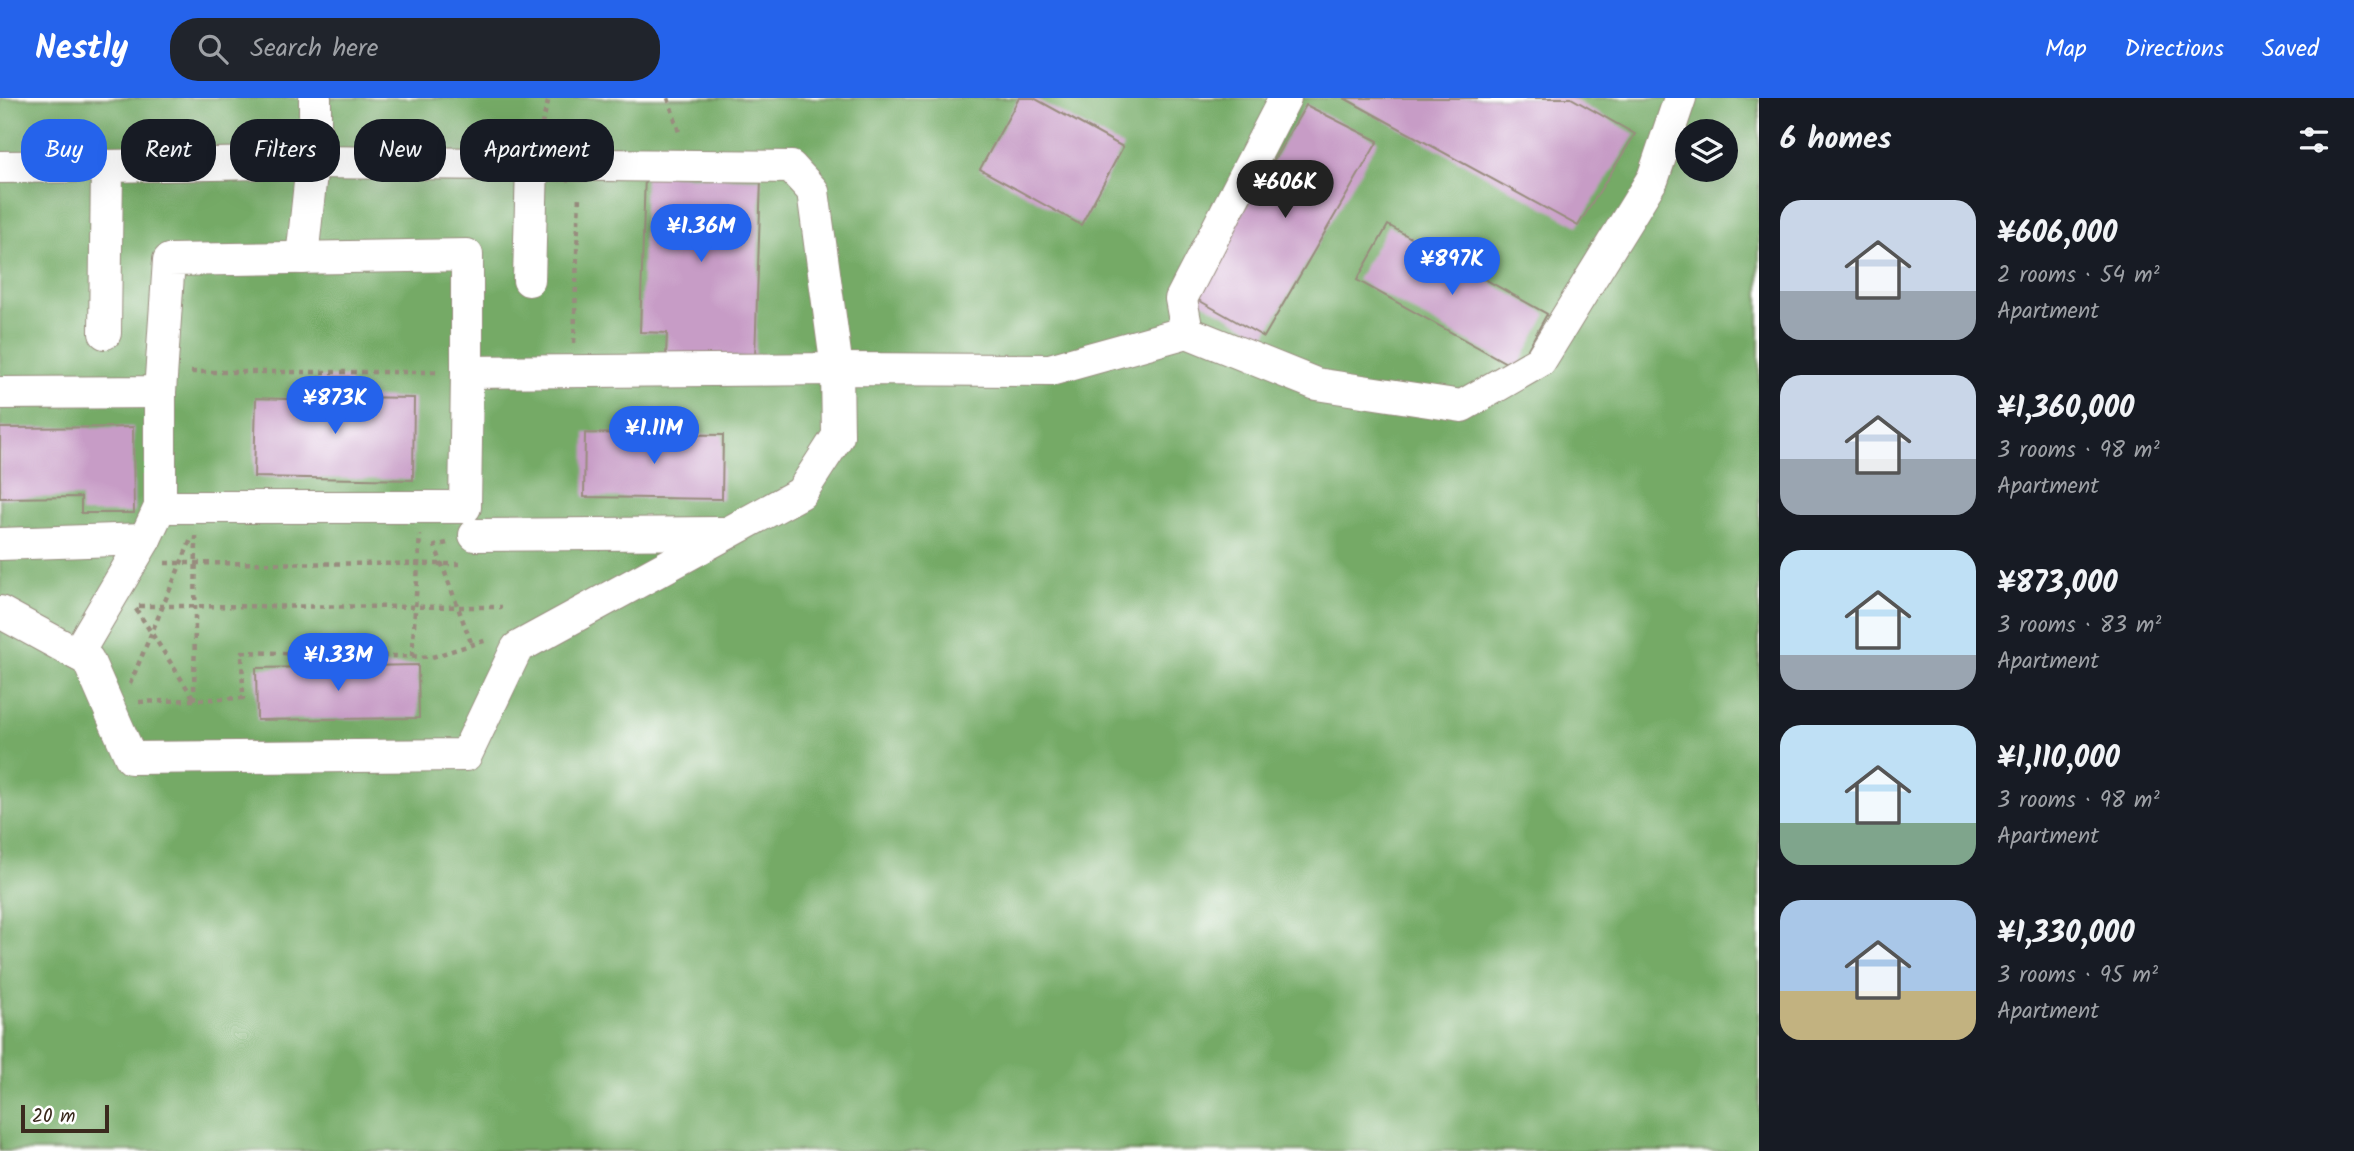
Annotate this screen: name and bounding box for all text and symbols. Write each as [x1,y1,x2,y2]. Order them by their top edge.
search box [170,18,660,81]
text: Nestly [35,23,128,76]
text: Search here [250,28,378,70]
icon: search [194,30,232,68]
text: Map [2045,30,2087,69]
text: Directions [2125,30,2224,69]
text: Saved [2262,30,2319,69]
text: 6 homes [1780,116,1892,164]
chip: Buy [21,119,107,182]
chip: Rent [121,119,216,182]
chip: Filters [230,119,340,182]
chip: New [354,119,446,182]
chip: Apartment [460,119,614,182]
map controls [1675,119,1738,182]
button: layers [1675,119,1738,182]
icon: filters [2295,121,2333,159]
pin: ¥606K [1236,160,1334,220]
text: ¥606K [1253,165,1317,201]
pin: ¥1.36M [644,204,758,264]
text: ¥1.36M [667,209,735,245]
text: ¥606,000 [1997,210,2117,258]
icon: home [1836,228,1920,312]
pin: ¥897K [1403,238,1501,297]
text: ¥897K [1420,242,1484,278]
text: 2 rooms · 54 m² [1997,258,2160,294]
text: Apartment [1997,294,2099,330]
pin: ¥873K [286,376,384,436]
text: ¥873K [303,381,368,417]
text: ¥1,360,000 [1997,385,2134,433]
icon: home [1836,403,1920,487]
pin: ¥1.11M [597,406,711,466]
text: ¥1.11M [625,411,683,447]
text: 3 rooms · 98 m² [1997,433,2160,469]
text: Apartment [1997,469,2099,505]
text: ¥873,000 [1997,560,2118,608]
icon: home [1836,578,1920,662]
text: 3 rooms · 83 m² [1997,608,2161,644]
pin: ¥1.33M [281,634,395,693]
text: ¥1.33M [303,638,373,674]
text: Apartment [1997,644,2099,680]
text: ¥1,110,000 [1997,735,2120,783]
icon: home [1836,753,1920,837]
text: 3 rooms · 98 m² [1997,783,2160,819]
text: Apartment [1997,819,2099,855]
text: ¥1,330,000 [1997,910,2135,958]
icon: home [1836,928,1920,1012]
text: 3 rooms · 95 m² [1997,958,2158,994]
text: Apartment [1997,994,2099,1030]
scale bar [21,1102,108,1134]
text: 20 m [32,1102,75,1132]

